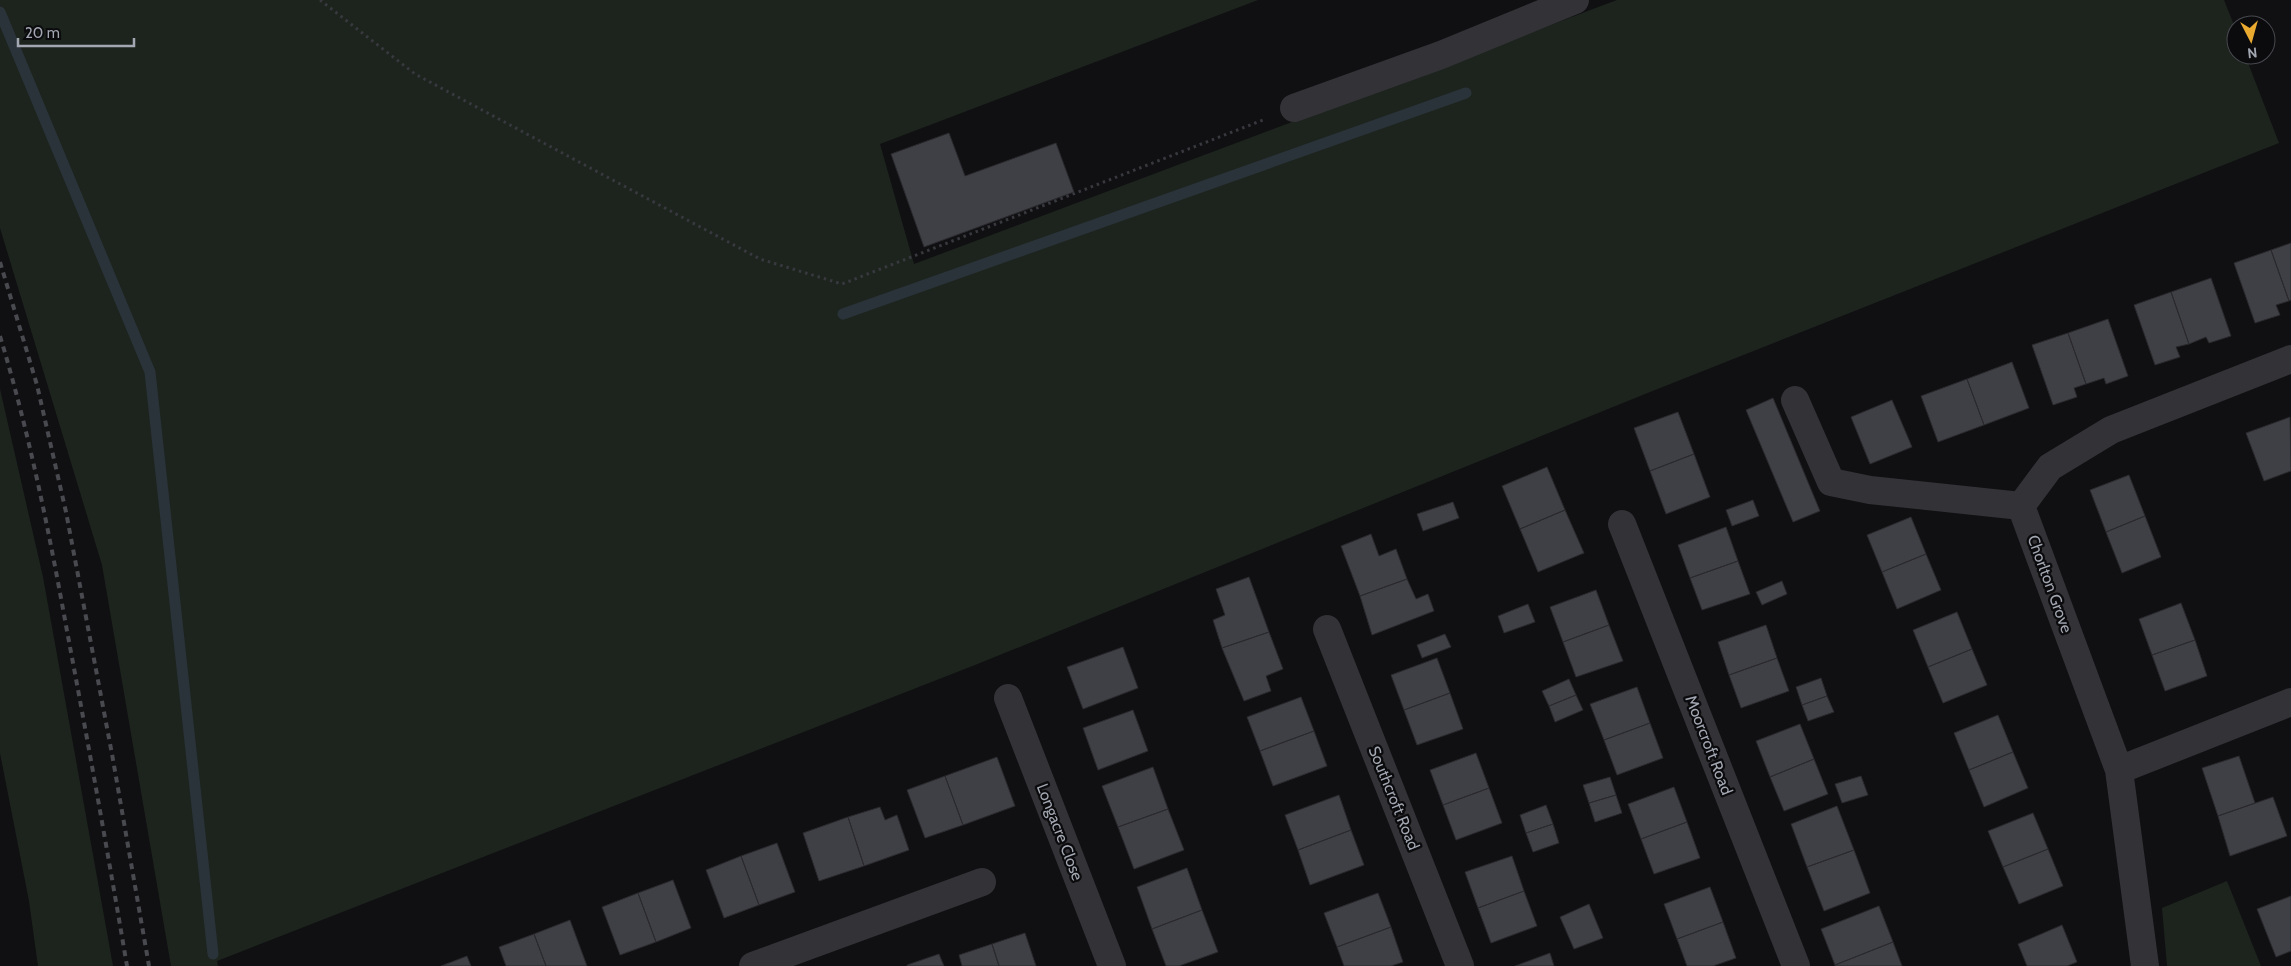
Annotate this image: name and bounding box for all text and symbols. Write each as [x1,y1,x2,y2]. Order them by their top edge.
scale bar [18,15,134,47]
north arrow [2226,15,2276,65]
text: 20 m [25,24,60,42]
text: N [2246,43,2258,62]
street label: Chorlton Grove [2023,532,2077,636]
street label: Moorcroft Road [1681,693,1737,797]
street label: Southcroft Road [1365,743,1423,853]
street label: Longacre Close [1033,781,1087,883]

